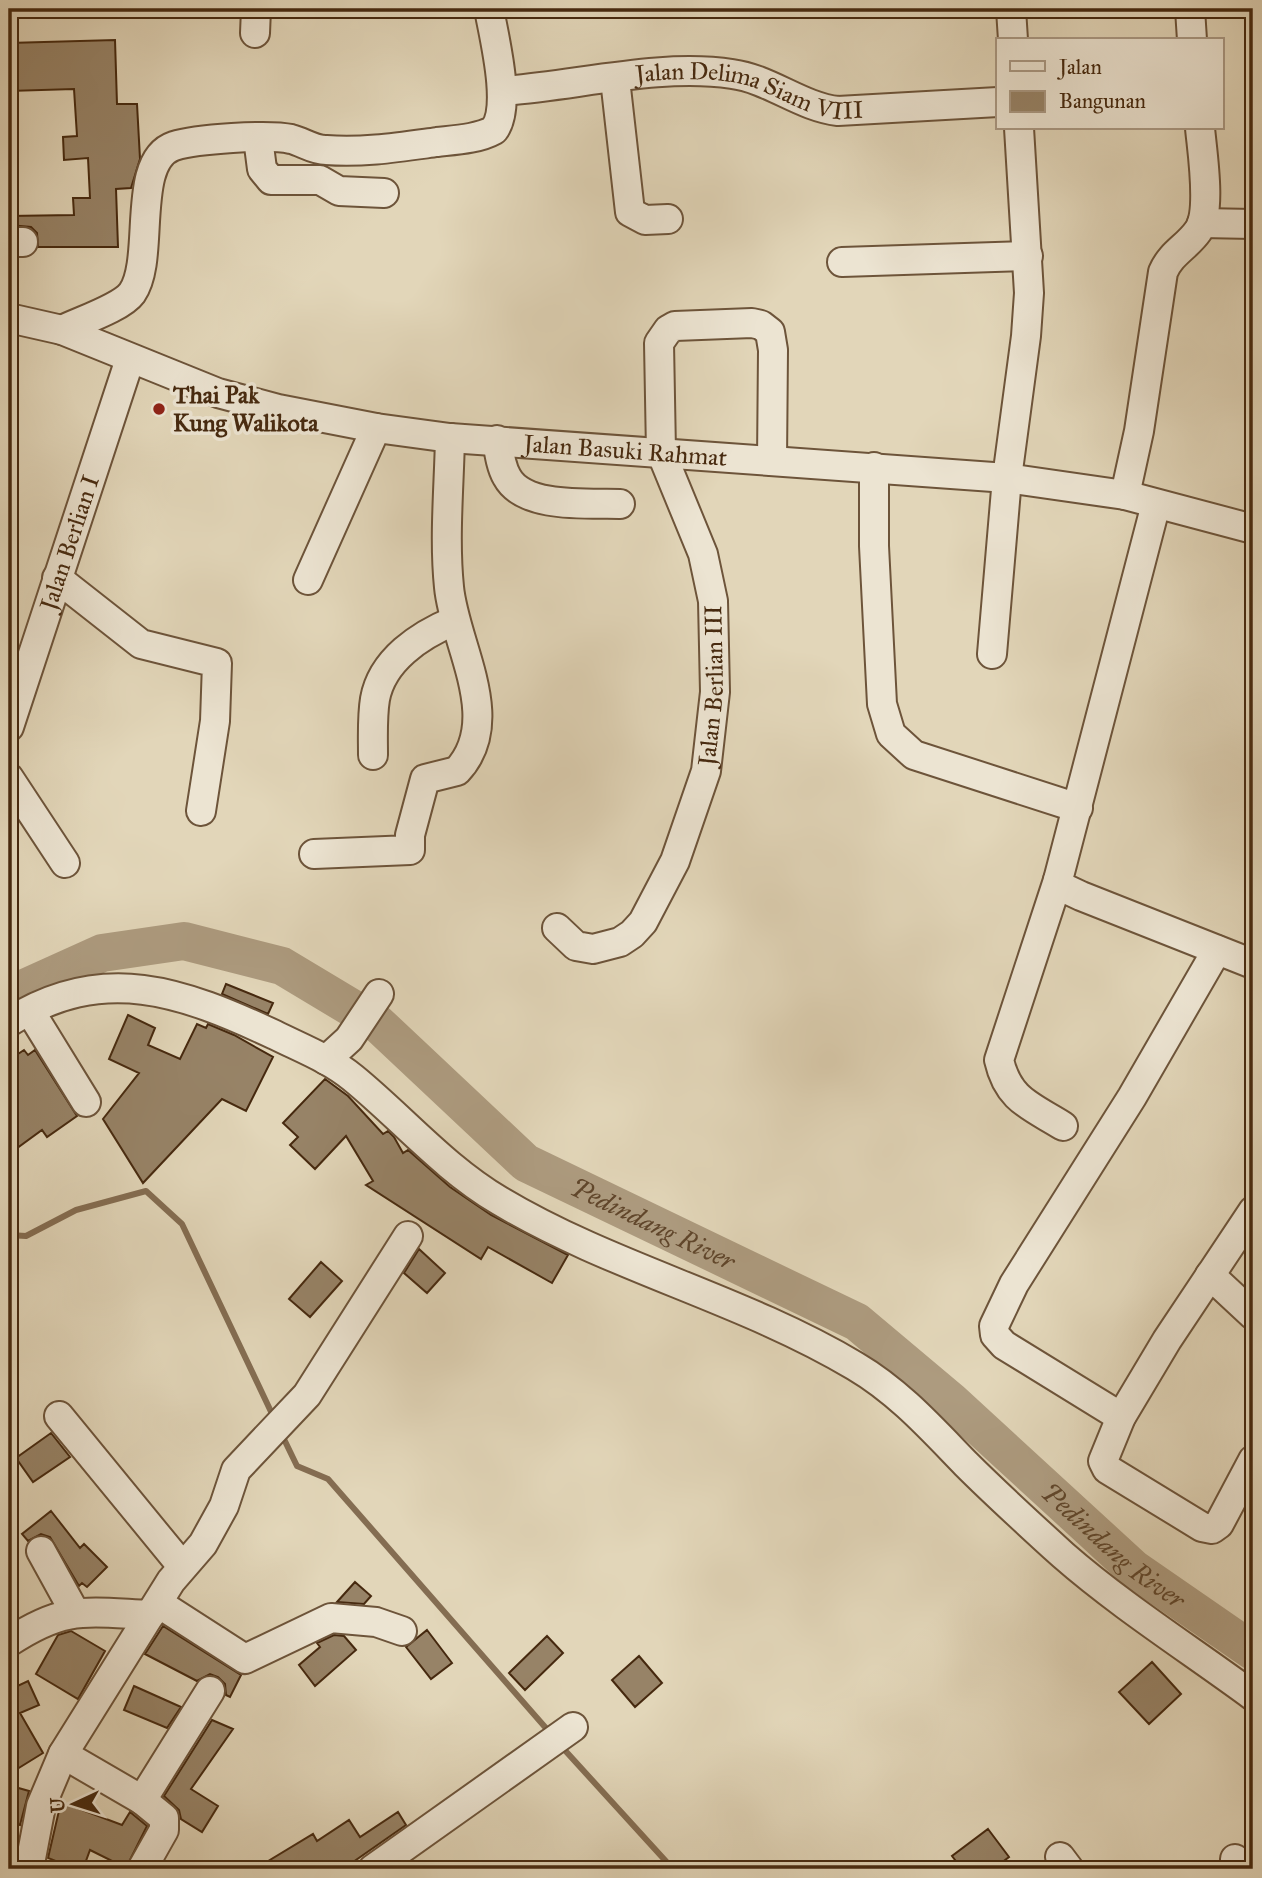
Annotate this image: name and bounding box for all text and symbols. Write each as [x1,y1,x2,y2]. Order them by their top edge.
legend [996,38,1224,130]
text: Jalan [1057,54,1102,80]
street label: Jalan Delima Siam VIII [631,56,864,126]
text: Bangunan [1059,88,1146,114]
place label: Thai Pak Kung Walikota [172,380,319,438]
marker: Thai Pak Kung Walikota [151,401,167,417]
street label: Jalan Basuki Rahmat [520,428,729,473]
street label: Jalan Berlian I [32,471,106,617]
street label: Jalan Berlian III [691,605,730,770]
water label: Pedindang River [565,1171,741,1278]
water label: Pedindang River [1035,1476,1192,1616]
north arrow [38,1770,108,1840]
text: U [45,1796,70,1813]

